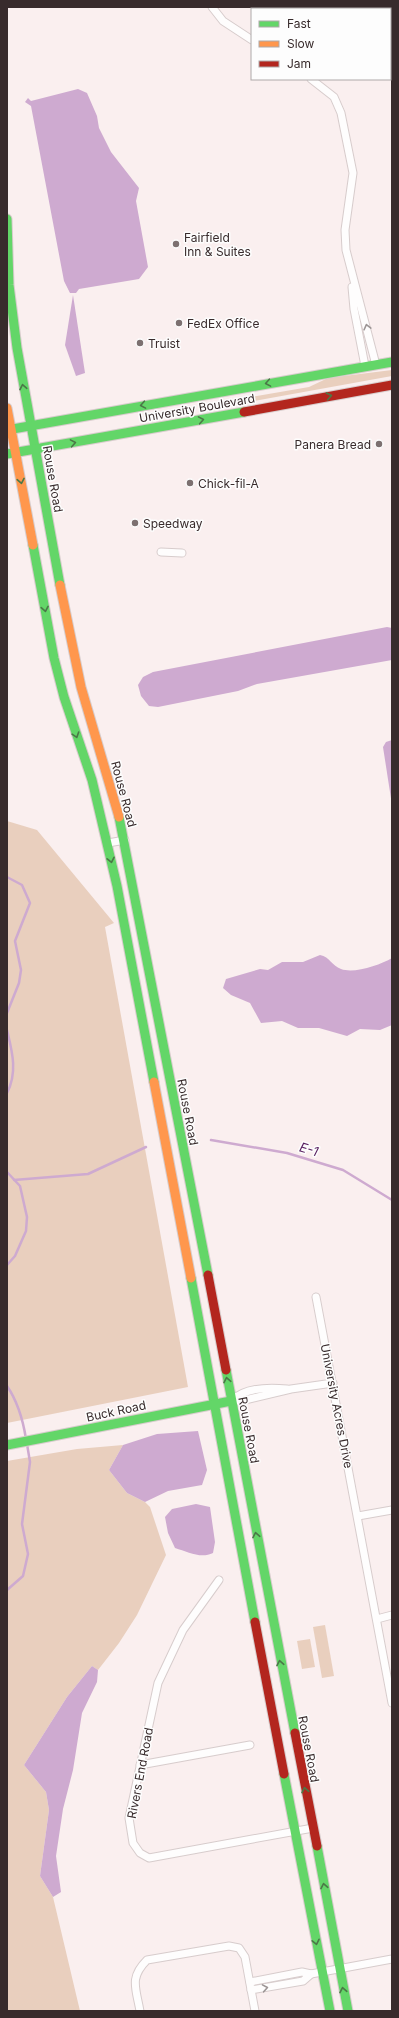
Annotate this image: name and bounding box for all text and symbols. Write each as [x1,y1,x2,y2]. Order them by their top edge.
legend [251,8,391,80]
text: Fast [287,16,311,31]
text: Slow [287,36,315,51]
text: Jam [287,56,311,71]
place label: Fairfield Inn & Suites [184,230,251,259]
marker: Fairfield Inn & Suites [171,239,181,249]
place label: FedEx Office [187,316,259,331]
marker: FedEx Office [174,318,184,328]
one-way arrow [363,324,372,331]
place label: Truist [148,336,180,351]
marker: Truist [135,338,145,348]
one-way arrow [264,378,271,387]
one-way arrow [20,384,28,390]
street label: University Boulevard [138,390,256,426]
one-way arrow [326,393,332,401]
one-way arrow [140,400,146,409]
one-way arrow [198,416,204,425]
place label: Panera Bread [295,437,371,452]
one-way arrow [70,439,76,447]
marker: Panera Bread [374,439,384,449]
street label: Rouse Road [40,444,66,514]
place label: Chick-fil-A [198,476,259,491]
one-way arrow [16,478,25,484]
marker: Chick-fil-A [185,478,195,488]
place label: Speedway [143,516,203,531]
marker: Speedway [130,518,140,528]
one-way arrow [40,605,49,612]
one-way arrow [71,731,80,738]
street label: Rouse Road [108,759,140,829]
one-way arrow [107,856,115,863]
street label: Rouse Road [174,1077,202,1147]
water label: E-1 [298,1139,321,1160]
street label: University Acres Drive [318,1343,356,1469]
one-way arrow [223,1376,231,1383]
street label: Rouse Road [235,1395,263,1465]
street label: Buck Road [85,1397,147,1425]
one-way arrow [253,1532,261,1538]
one-way arrow [277,1659,285,1666]
street label: Rouse Road [295,1714,323,1784]
street label: Rivers End Road [124,1726,156,1820]
one-way arrow [302,1787,310,1793]
one-way arrow [320,1883,328,1889]
one-way arrow [311,1939,319,1945]
one-way arrow [262,1984,268,1993]
one-way arrow [340,1987,348,1993]

